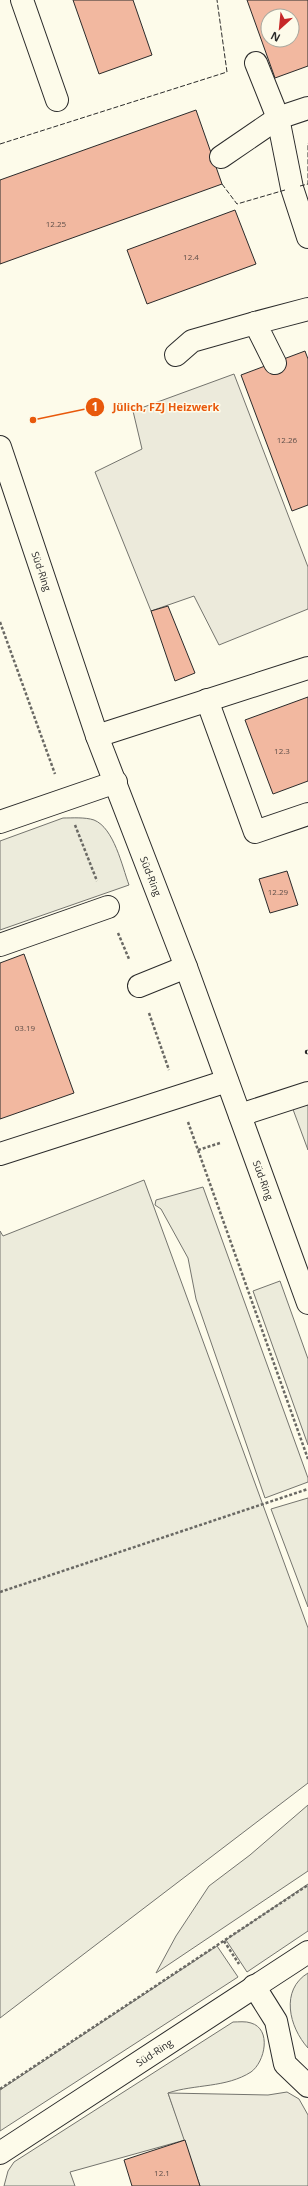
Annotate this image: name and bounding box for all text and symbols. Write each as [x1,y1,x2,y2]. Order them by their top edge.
north arrow [260,8,300,48]
text: N [268,29,283,46]
house number: 12.25 [46,218,67,229]
house number: 12.4 [183,251,199,262]
callout: Jülich, FZJ Heizwerk [85,395,228,418]
text: 1 [92,398,98,415]
text: Jülich, FZJ Heizwerk [112,399,220,414]
house number: 12.26 [277,434,298,445]
street label: Süd-Ring [28,549,55,594]
house number: 12.3 [274,745,290,756]
street label: Süd-Ring [137,854,165,898]
house number: 12.29 [268,886,289,897]
house number: 03.19 [15,1022,36,1033]
street label: Süd-Ring [250,1158,277,1202]
street label: Süd-Ring [133,2035,176,2070]
house number: 12.1 [154,2167,170,2178]

